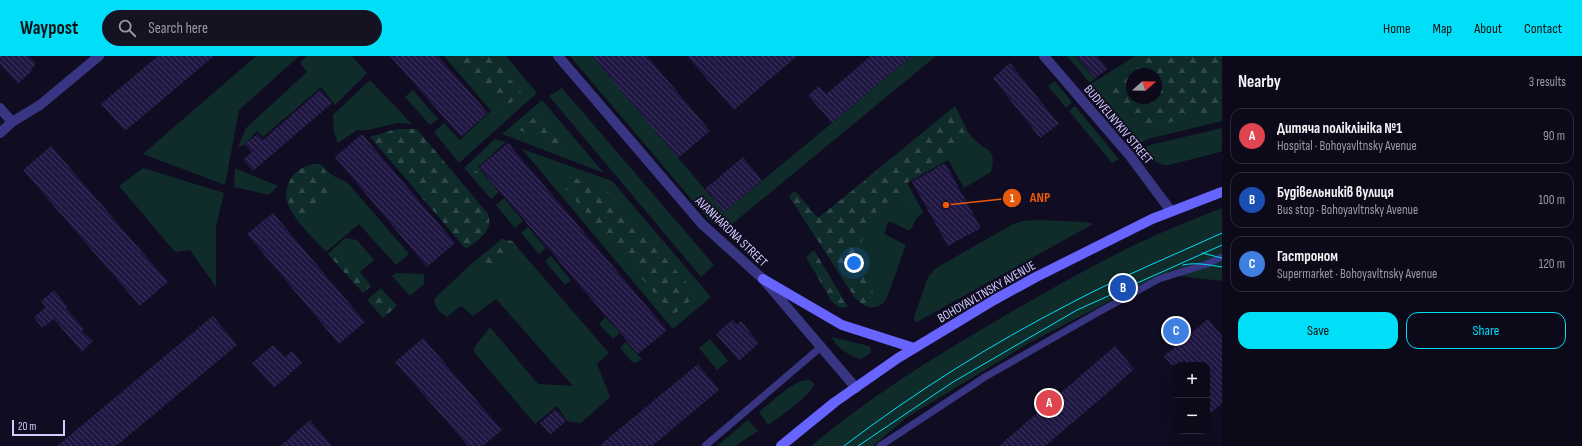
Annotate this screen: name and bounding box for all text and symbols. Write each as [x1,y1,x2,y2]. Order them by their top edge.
search box [102,10,382,46]
text: Waypost [20,17,78,40]
icon: search [116,17,138,39]
text: Search here [148,19,208,38]
text: Home [1383,20,1411,37]
text: Map [1433,20,1452,37]
text: About [1474,20,1502,37]
text: Contact [1524,20,1562,37]
north arrow [1126,68,1162,104]
text: Nearby [1238,72,1281,92]
text: 3 results [1529,74,1566,90]
street label: BUDIVELNYKIV STREET [1080,82,1156,167]
text: Дитяча поліклініка №1 [1277,119,1402,138]
text: A [1249,128,1255,144]
text: 90 m [1543,128,1565,144]
text: Hospital · Bohoyavltnsky Avenue [1277,138,1417,154]
text: Будівельників вулиця [1277,183,1394,202]
callout: ANP [1002,185,1058,211]
text: ANP [1029,189,1050,206]
text: 1 [1010,191,1015,206]
street label: AVANHARDNA STREET [691,192,771,270]
text: B [1249,192,1255,208]
text: 100 m [1538,192,1565,208]
text: Bus stop · Bohoyavltnsky Avenue [1277,202,1418,218]
text: Гастроном [1277,247,1338,266]
your location [844,253,864,273]
text: C [1249,256,1255,272]
text: 120 m [1539,256,1565,272]
street label: BOHOYAVLTNSKY AVENUE [935,257,1038,326]
text: Supermarket · Bohoyavltnsky Avenue [1277,266,1437,282]
pin: B [1110,273,1136,303]
button: Save [1238,312,1398,349]
button: Share [1406,312,1566,349]
pin: C [1163,316,1189,346]
map controls [1174,362,1210,434]
button: + [1174,362,1210,398]
pin: A [1036,388,1062,418]
button: − [1174,398,1210,434]
scale bar [12,418,65,437]
text: 20 m [18,420,36,433]

